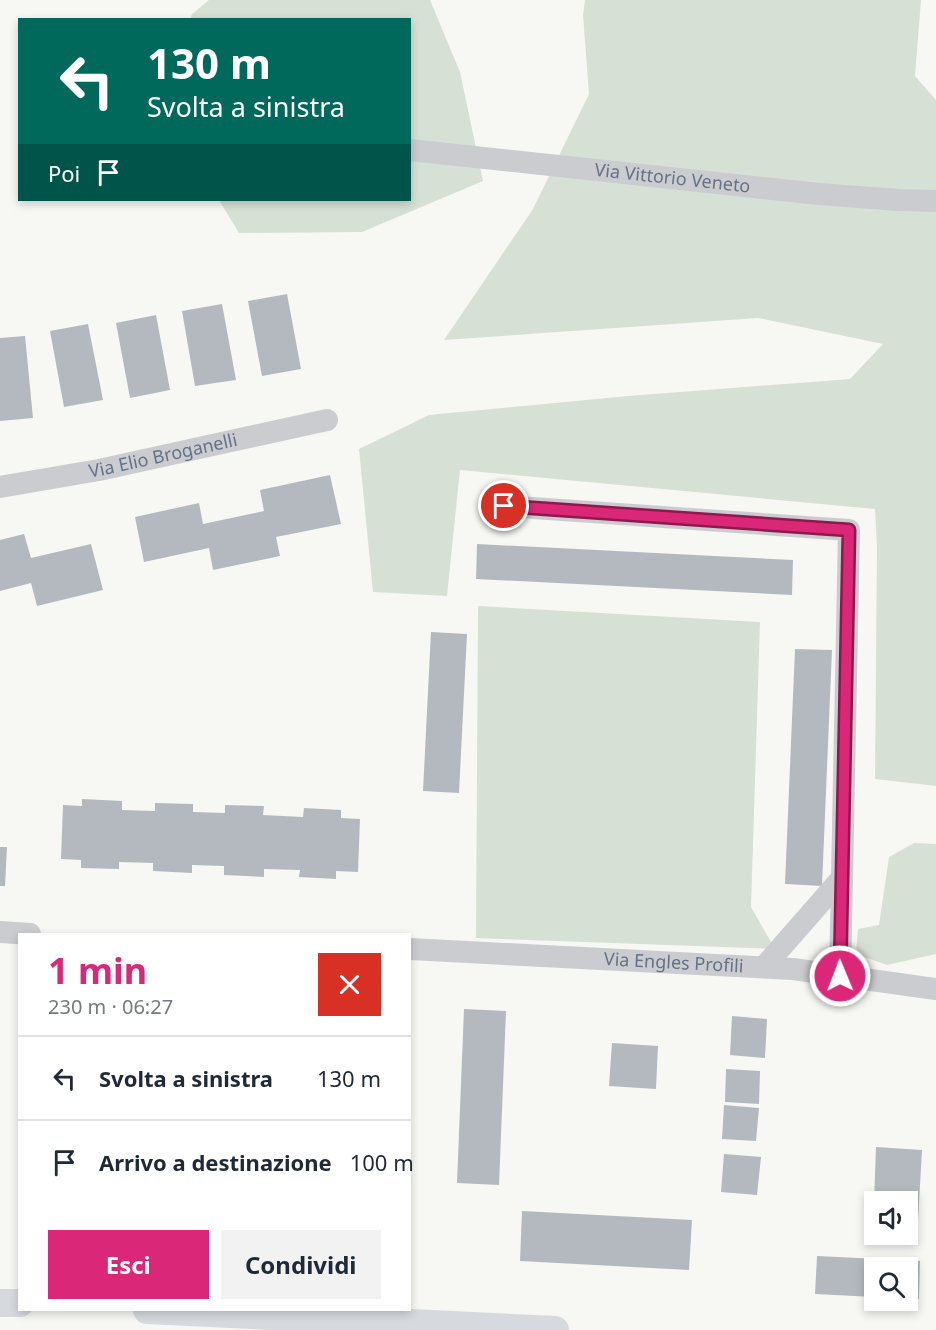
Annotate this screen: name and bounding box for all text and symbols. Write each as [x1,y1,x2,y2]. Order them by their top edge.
text: 130 m [147,34,271,91]
icon: left [48,42,126,120]
text: Svolta a sinistra [147,88,345,125]
icon: arrive [92,156,125,189]
street label: Via Vittorio Veneto [593,157,752,198]
text: Poi [48,158,80,188]
street label: Via Elio Broganelli [87,427,239,483]
pin [478,480,529,531]
icon: arrive [487,489,520,522]
position arrow [808,944,872,1008]
text: 1 min [48,946,147,995]
street label: Via Engles Profili [603,946,744,977]
button: close [318,953,381,1016]
text: 230 m · 06:27 [48,993,173,1020]
icon: left [48,1062,81,1095]
text: Svolta a sinistra [99,1063,273,1093]
text: 130 m [317,1063,381,1093]
icon: arrive [48,1146,81,1179]
text: Arrivo a destinazione [99,1147,332,1177]
text: 100 m [350,1147,414,1177]
map controls [864,1191,918,1311]
button: sound [864,1191,918,1245]
button: Esci [48,1230,209,1299]
button: Condividi [221,1230,381,1299]
button: search [864,1257,918,1311]

